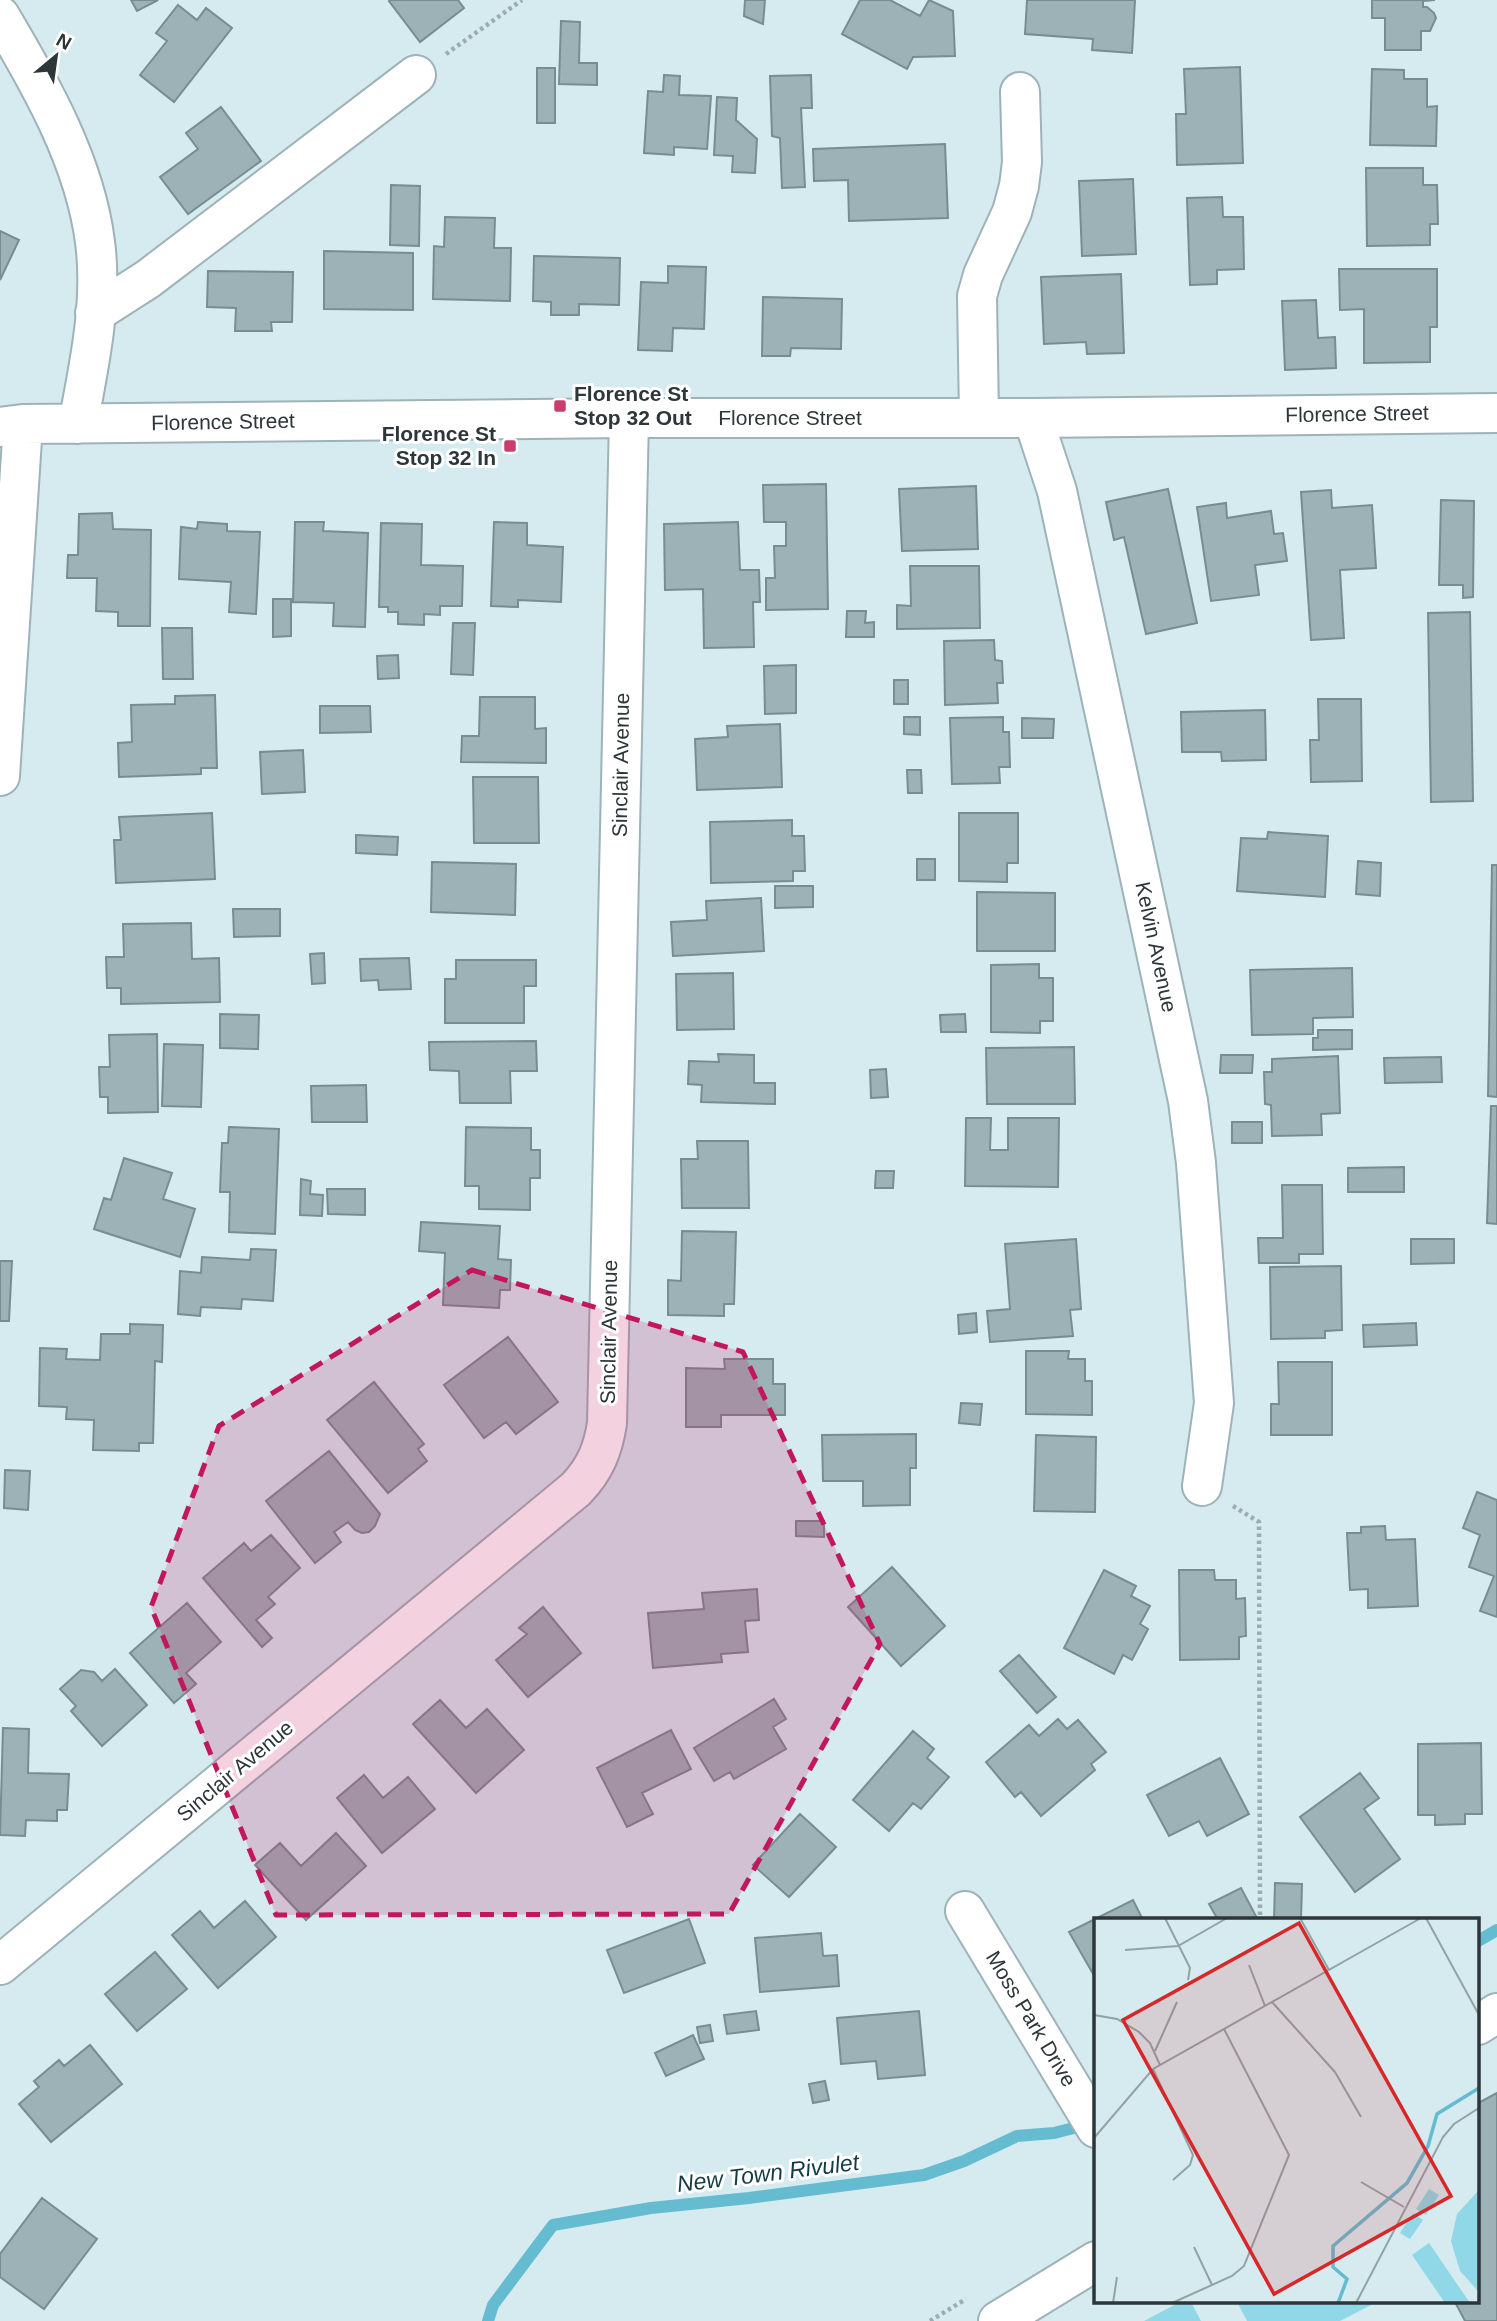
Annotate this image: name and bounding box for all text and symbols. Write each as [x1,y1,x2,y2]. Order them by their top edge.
north arrow [21,21,91,91]
text: N [53,29,75,54]
place label: Florence St Stop 32 Out [574,382,692,429]
marker: Florence St Stop 32 Out [552,398,568,414]
street label: Florence Street [1285,401,1429,426]
street label: Florence Street [718,406,862,429]
street label: Florence Street [151,409,295,434]
place label: Florence St Stop 32 In [382,422,496,469]
marker: Florence St Stop 32 In [502,438,518,454]
street label: Sinclair Avenue [608,693,633,837]
street label: Kelvin Avenue [1131,880,1182,1014]
street label: Sinclair Avenue [596,1260,621,1404]
street label: Sinclair Avenue [172,1715,297,1826]
inset map [1094,1918,1480,2304]
street label: Moss Park Drive [982,1947,1081,2091]
water label: New Town Rivulet [675,2149,862,2197]

